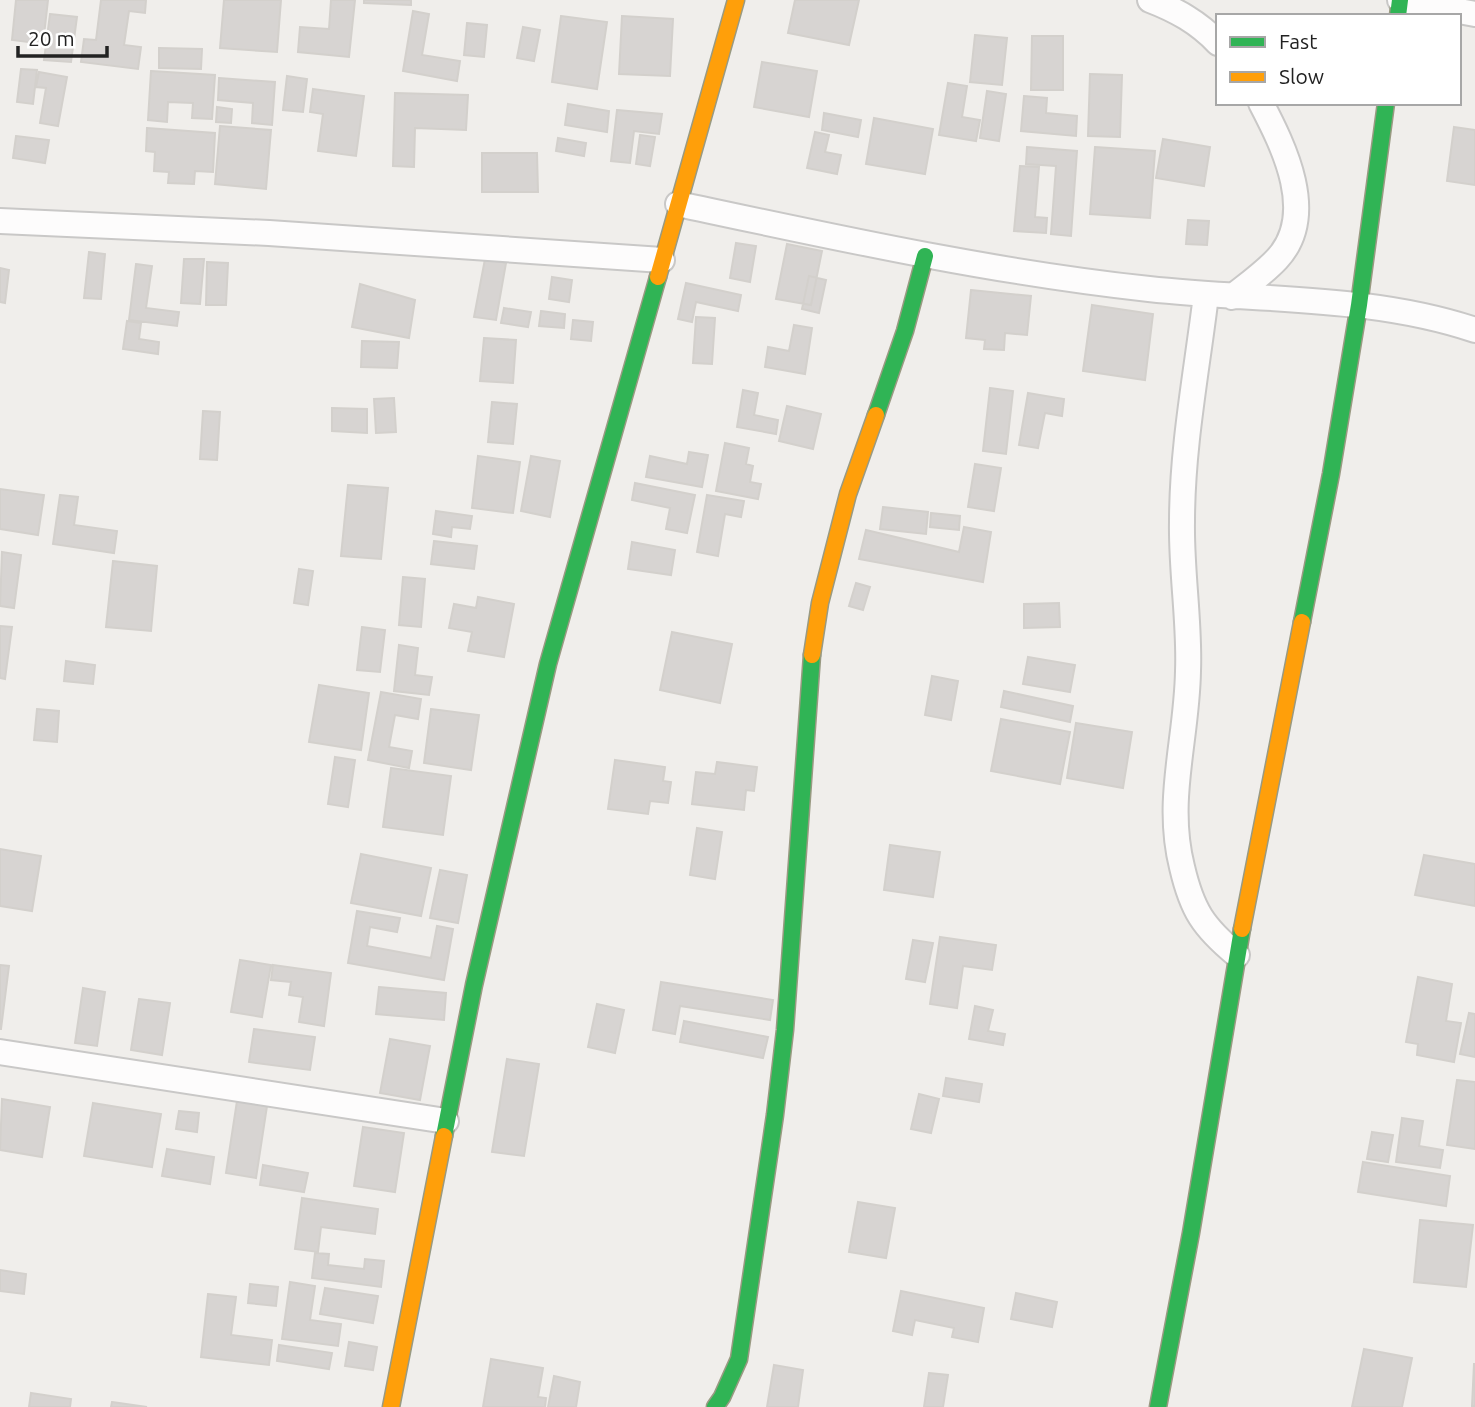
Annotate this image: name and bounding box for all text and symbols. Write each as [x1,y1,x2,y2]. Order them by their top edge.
scale bar [18,14,107,58]
legend [1216,14,1461,105]
text: 20 m [28,26,75,50]
text: Fast [1279,29,1317,53]
text: Slow [1279,64,1324,88]

